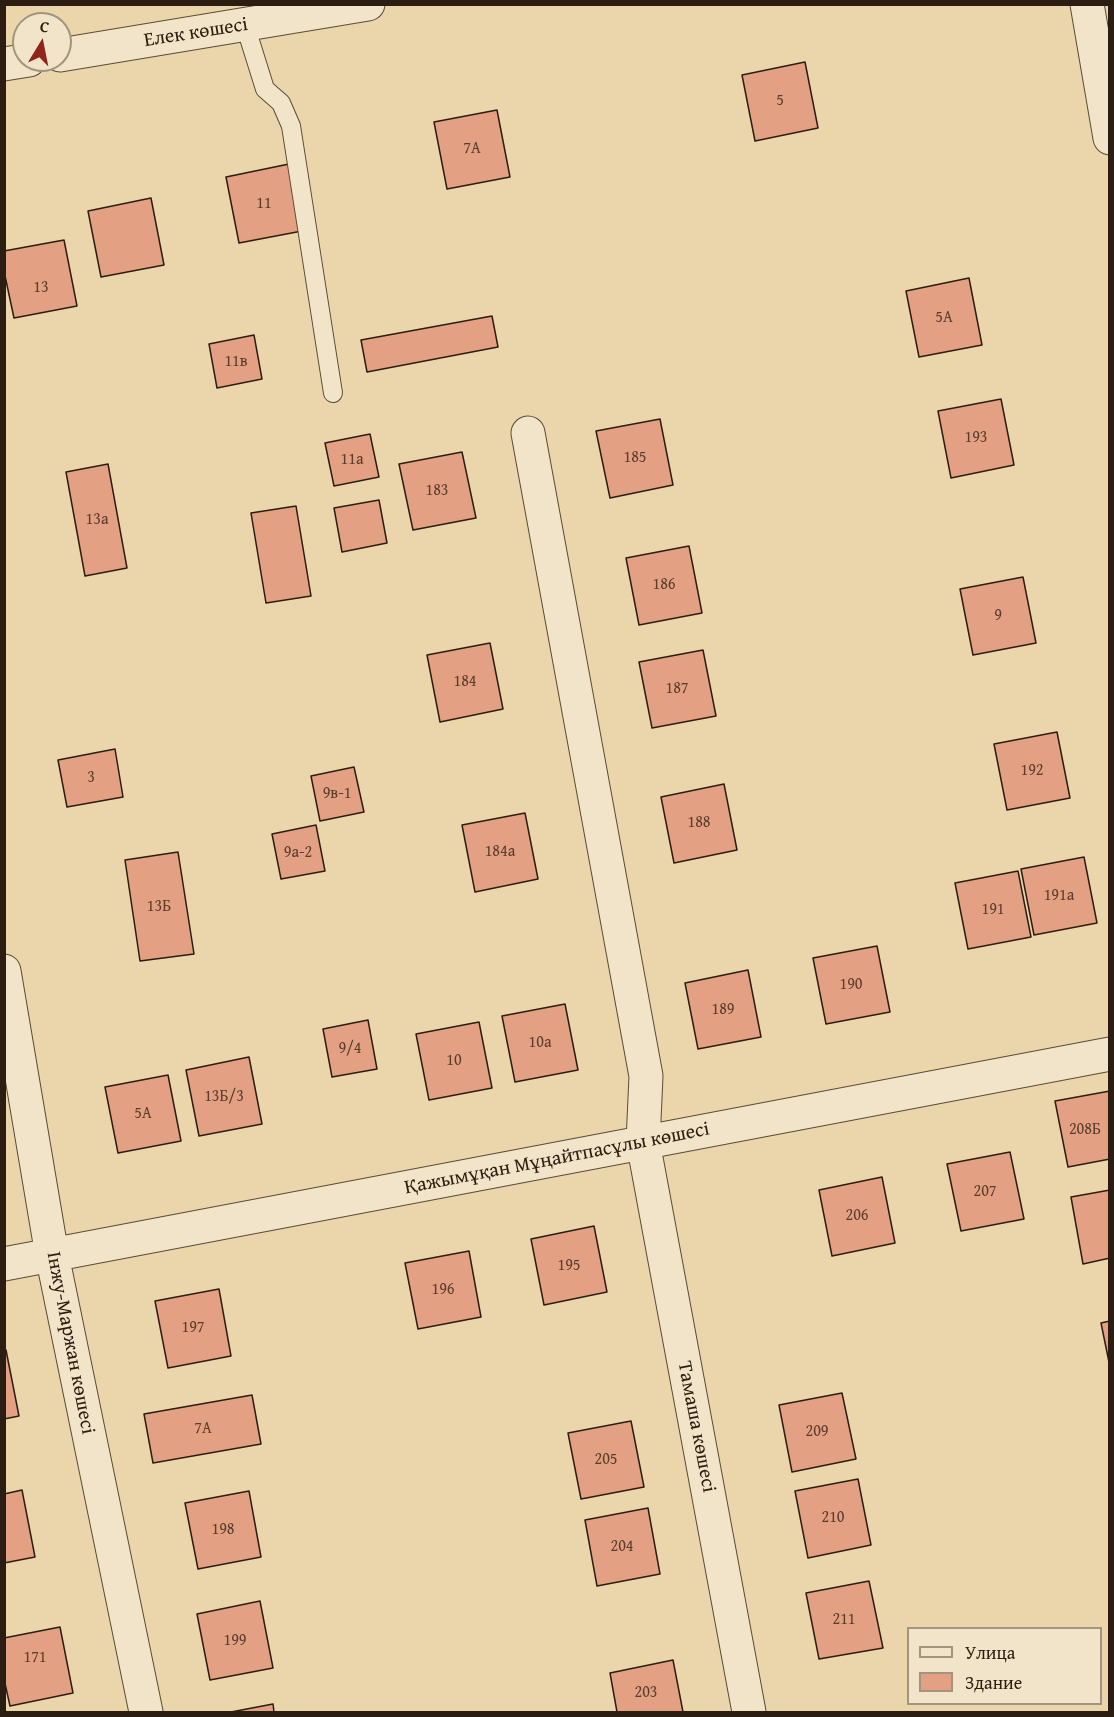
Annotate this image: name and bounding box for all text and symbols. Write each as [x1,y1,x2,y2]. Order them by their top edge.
north arrow [12,12,72,72]
street label: Елек көшесі [142,13,250,53]
text: С [38,14,51,39]
house number: 5 [776,91,784,111]
house number: 7А [463,139,481,159]
house number: 11 [256,194,272,214]
house number: 13 [33,278,49,298]
house number: 5А [935,308,953,328]
house number: 11в [224,352,248,372]
house number: 193 [964,428,988,448]
house number: 185 [623,448,647,468]
house number: 11а [340,450,364,470]
house number: 183 [425,481,449,501]
house number: 13а [85,510,109,530]
house number: 186 [652,575,676,595]
house number: 9 [994,606,1002,626]
house number: 184 [453,672,477,692]
house number: 187 [665,679,689,699]
house number: 192 [1020,761,1044,781]
house number: 3 [87,768,95,788]
house number: 9в-1 [323,784,351,804]
house number: 188 [687,813,711,833]
house number: 184а [485,842,515,862]
house number: 9а-2 [284,843,312,863]
house number: 191а [1044,886,1074,906]
house number: 13Б [147,897,171,917]
house number: 191 [981,900,1005,920]
house number: 190 [839,975,863,995]
house number: 189 [711,1000,735,1020]
house number: 10а [528,1033,552,1053]
house number: 9/4 [339,1039,361,1059]
house number: 10 [446,1051,462,1071]
house number: 13Б/3 [204,1087,244,1107]
house number: 5А [134,1104,152,1124]
street label: Қажымұқан Мұңайтпасұлы көшесі [402,1118,712,1200]
house number: 208Б [1069,1120,1101,1140]
house number: 207 [973,1182,997,1202]
house number: 206 [845,1206,869,1226]
street label: Інжу-Маржан көшесі [41,1250,99,1436]
house number: 195 [557,1256,581,1276]
house number: 196 [431,1280,455,1300]
house number: 197 [181,1318,205,1338]
street label: Тамаша көшесі [672,1359,720,1495]
house number: 7А [194,1419,212,1439]
house number: 209 [805,1422,829,1442]
house number: 205 [594,1450,618,1470]
house number: 210 [821,1508,845,1528]
house number: 198 [211,1520,235,1540]
house number: 204 [610,1537,634,1557]
house number: 211 [832,1610,856,1630]
legend [907,1627,1102,1705]
house number: 199 [223,1631,247,1651]
text: Улица [965,1639,1015,1666]
house number: 171 [23,1648,47,1668]
text: Здание [965,1669,1022,1696]
house number: 203 [634,1683,658,1703]

